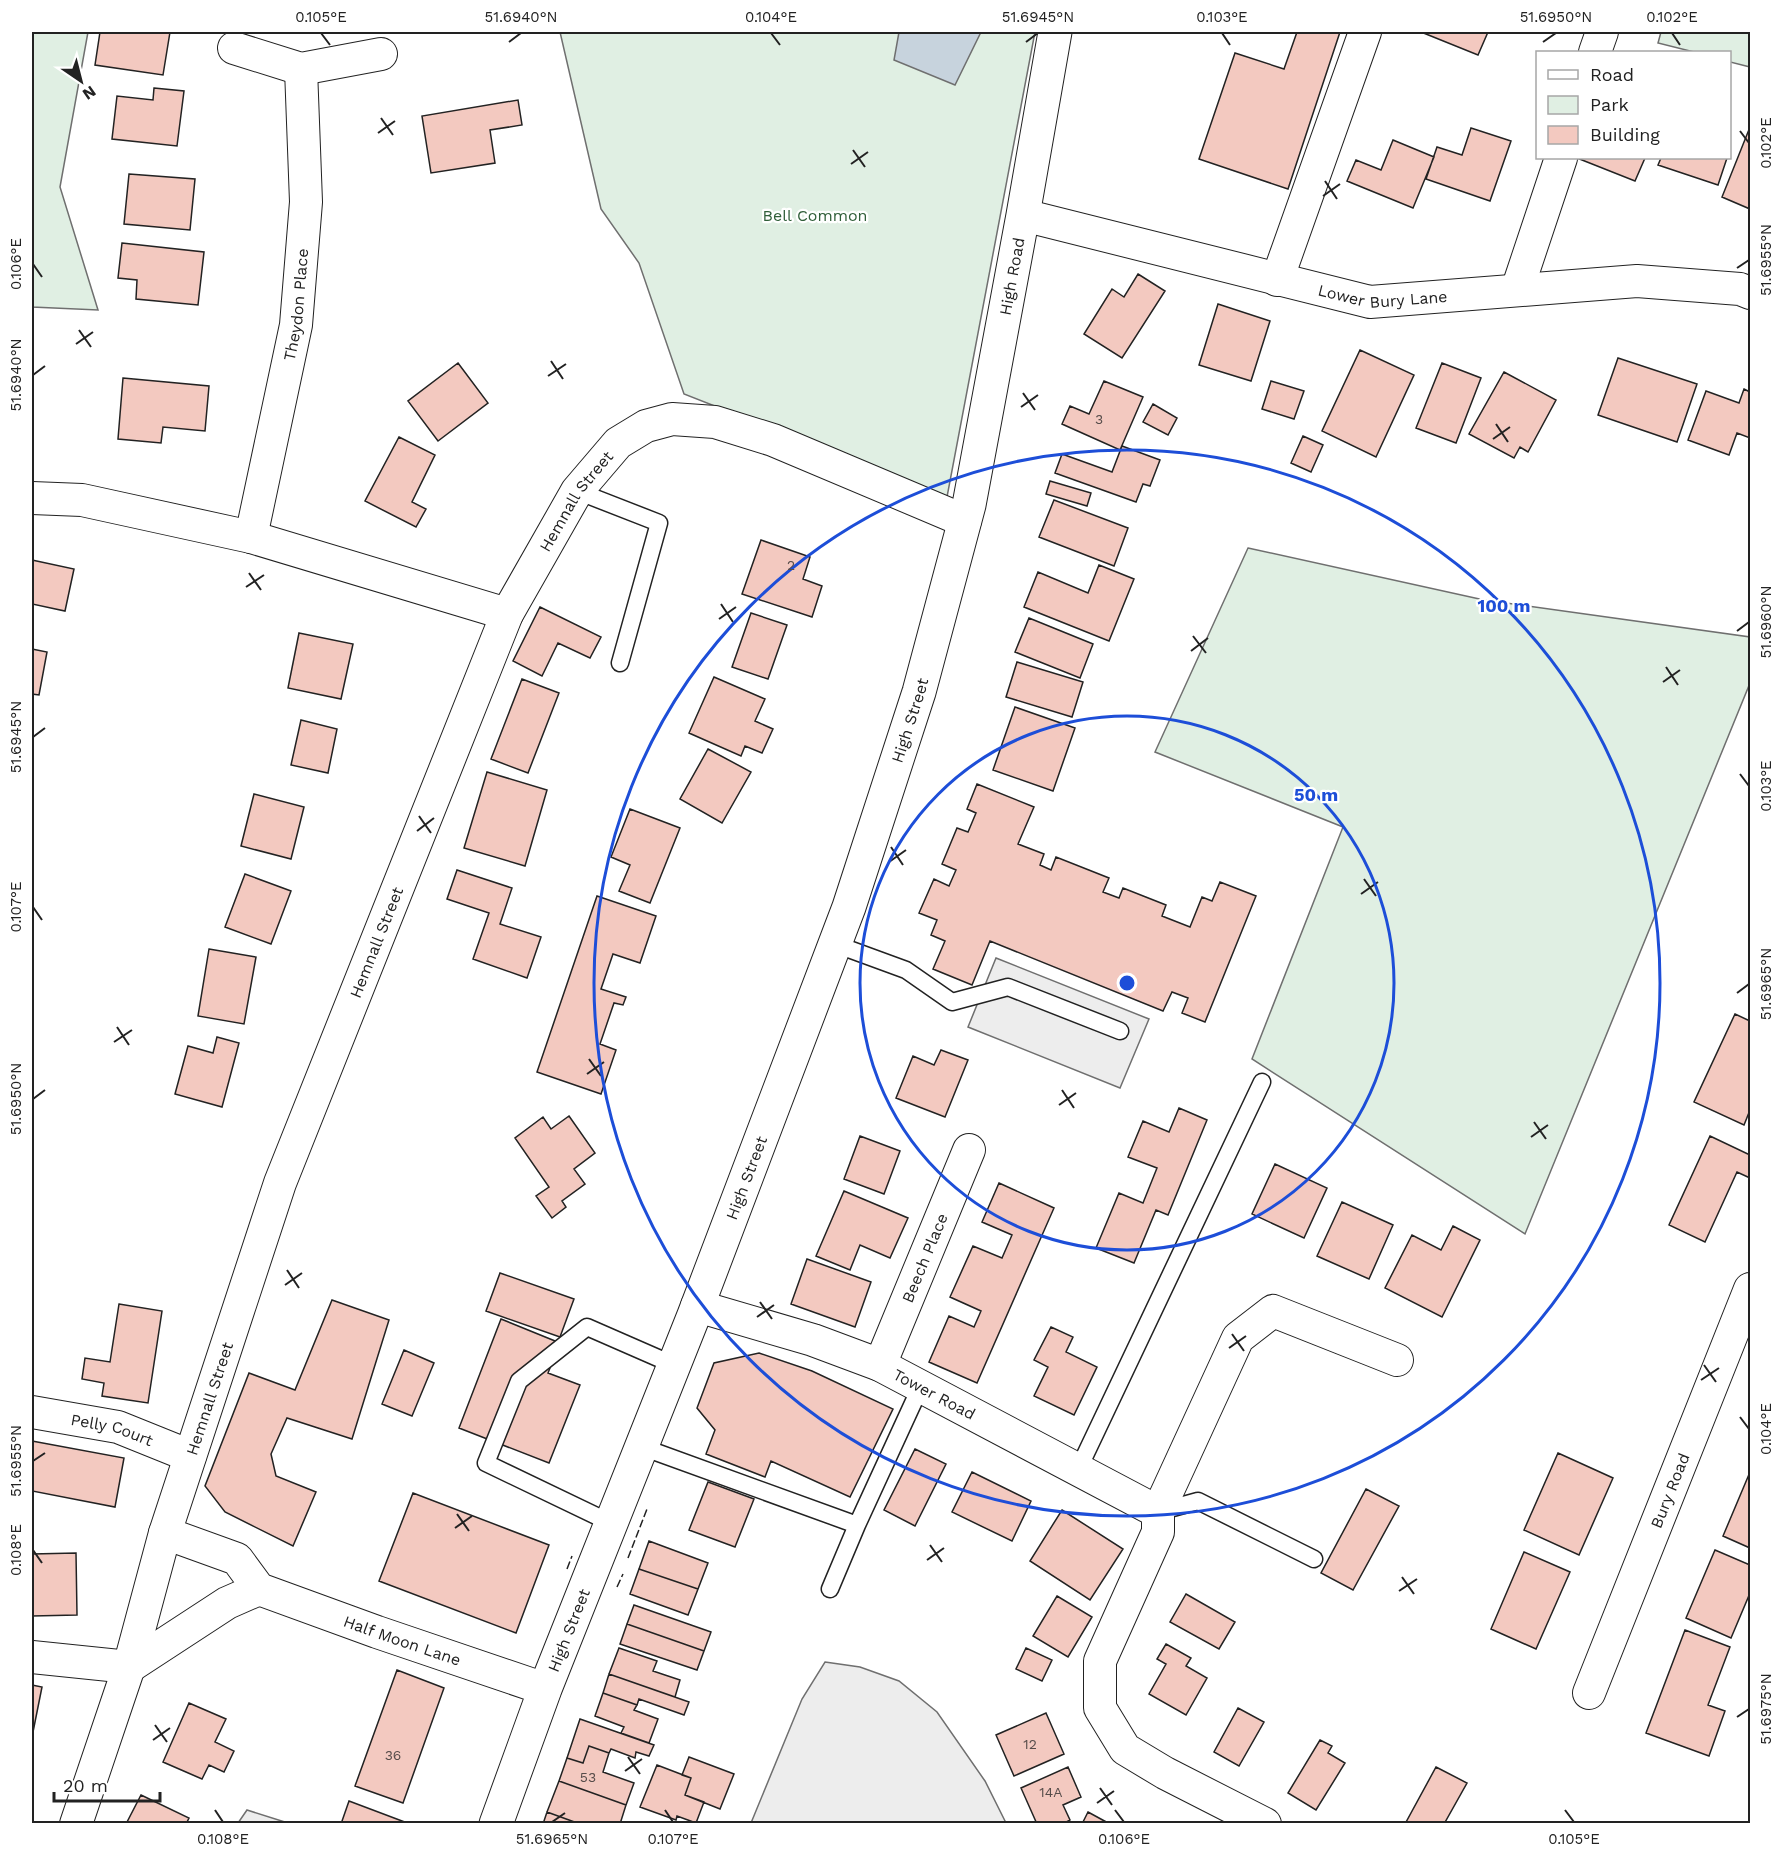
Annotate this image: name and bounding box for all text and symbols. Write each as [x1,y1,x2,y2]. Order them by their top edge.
text: 0.105°E [295,8,347,26]
text: 51.6940°N [484,8,558,26]
text: 0.104°E [745,8,797,26]
text: 51.6945°N [1002,8,1074,26]
text: 0.103°E [1196,8,1248,26]
text: 51.6950°N [1520,8,1592,26]
text: 0.102°E [1646,8,1698,26]
north arrow [51,51,111,111]
legend [1536,51,1731,159]
text: Road [1590,64,1634,85]
text: N [79,82,100,104]
text: Park [1590,94,1629,115]
text: 0.102°E [1757,117,1775,169]
text: Building [1590,124,1660,145]
park label: Bell Common [763,206,867,225]
text: 51.6955°N [1757,224,1775,296]
street label: High Road [996,236,1029,317]
text: 0.106°E [7,238,25,290]
street label: Theydon Place [280,248,312,363]
street label: Lower Bury Lane [1316,280,1448,312]
text: 51.6940°N [7,338,25,412]
house number: 3 [1095,411,1103,427]
street label: Hemnall Street [536,447,617,555]
house number: 2 [787,557,795,573]
text: 51.6960°N [1757,585,1775,659]
text: 100 m [1477,595,1531,616]
street label: High Street [888,676,932,765]
text: 51.6945°N [7,701,25,773]
text: 0.103°E [1757,760,1775,812]
text: 50 m [1294,784,1338,805]
text: 0.107°E [7,882,25,932]
street label: Hemnall Street [346,884,407,1001]
text: 51.6965°N [1757,948,1775,1020]
centre of rings [1117,973,1137,993]
text: 51.6950°N [7,1063,25,1135]
street label: High Street [722,1133,771,1223]
street label: Beech Place [898,1210,952,1306]
street label: Hemnall Street [182,1339,237,1458]
street label: Tower Road [890,1365,979,1424]
text: 0.104°E [1757,1403,1775,1455]
street label: Pelly Court [69,1410,156,1450]
text: 51.6955°N [7,1425,25,1497]
street label: Bury Road [1647,1450,1694,1531]
text: 0.108°E [7,1524,25,1576]
street label: High Street [544,1586,594,1675]
street label: Half Moon Lane [341,1612,463,1670]
text: 51.6975°N [1757,1673,1775,1745]
house number: 12 [1023,1736,1037,1752]
house number: 36 [385,1747,401,1763]
scale bar [54,1765,160,1803]
house number: 53 [580,1769,596,1785]
text: 20 m [63,1775,108,1796]
house number: 14A [1039,1784,1063,1800]
text: 0.108°E [197,1830,249,1848]
text: 51.6965°N [516,1830,588,1848]
text: 0.107°E [648,1830,698,1848]
text: 0.106°E [1098,1830,1150,1848]
text: 0.105°E [1548,1830,1600,1848]

